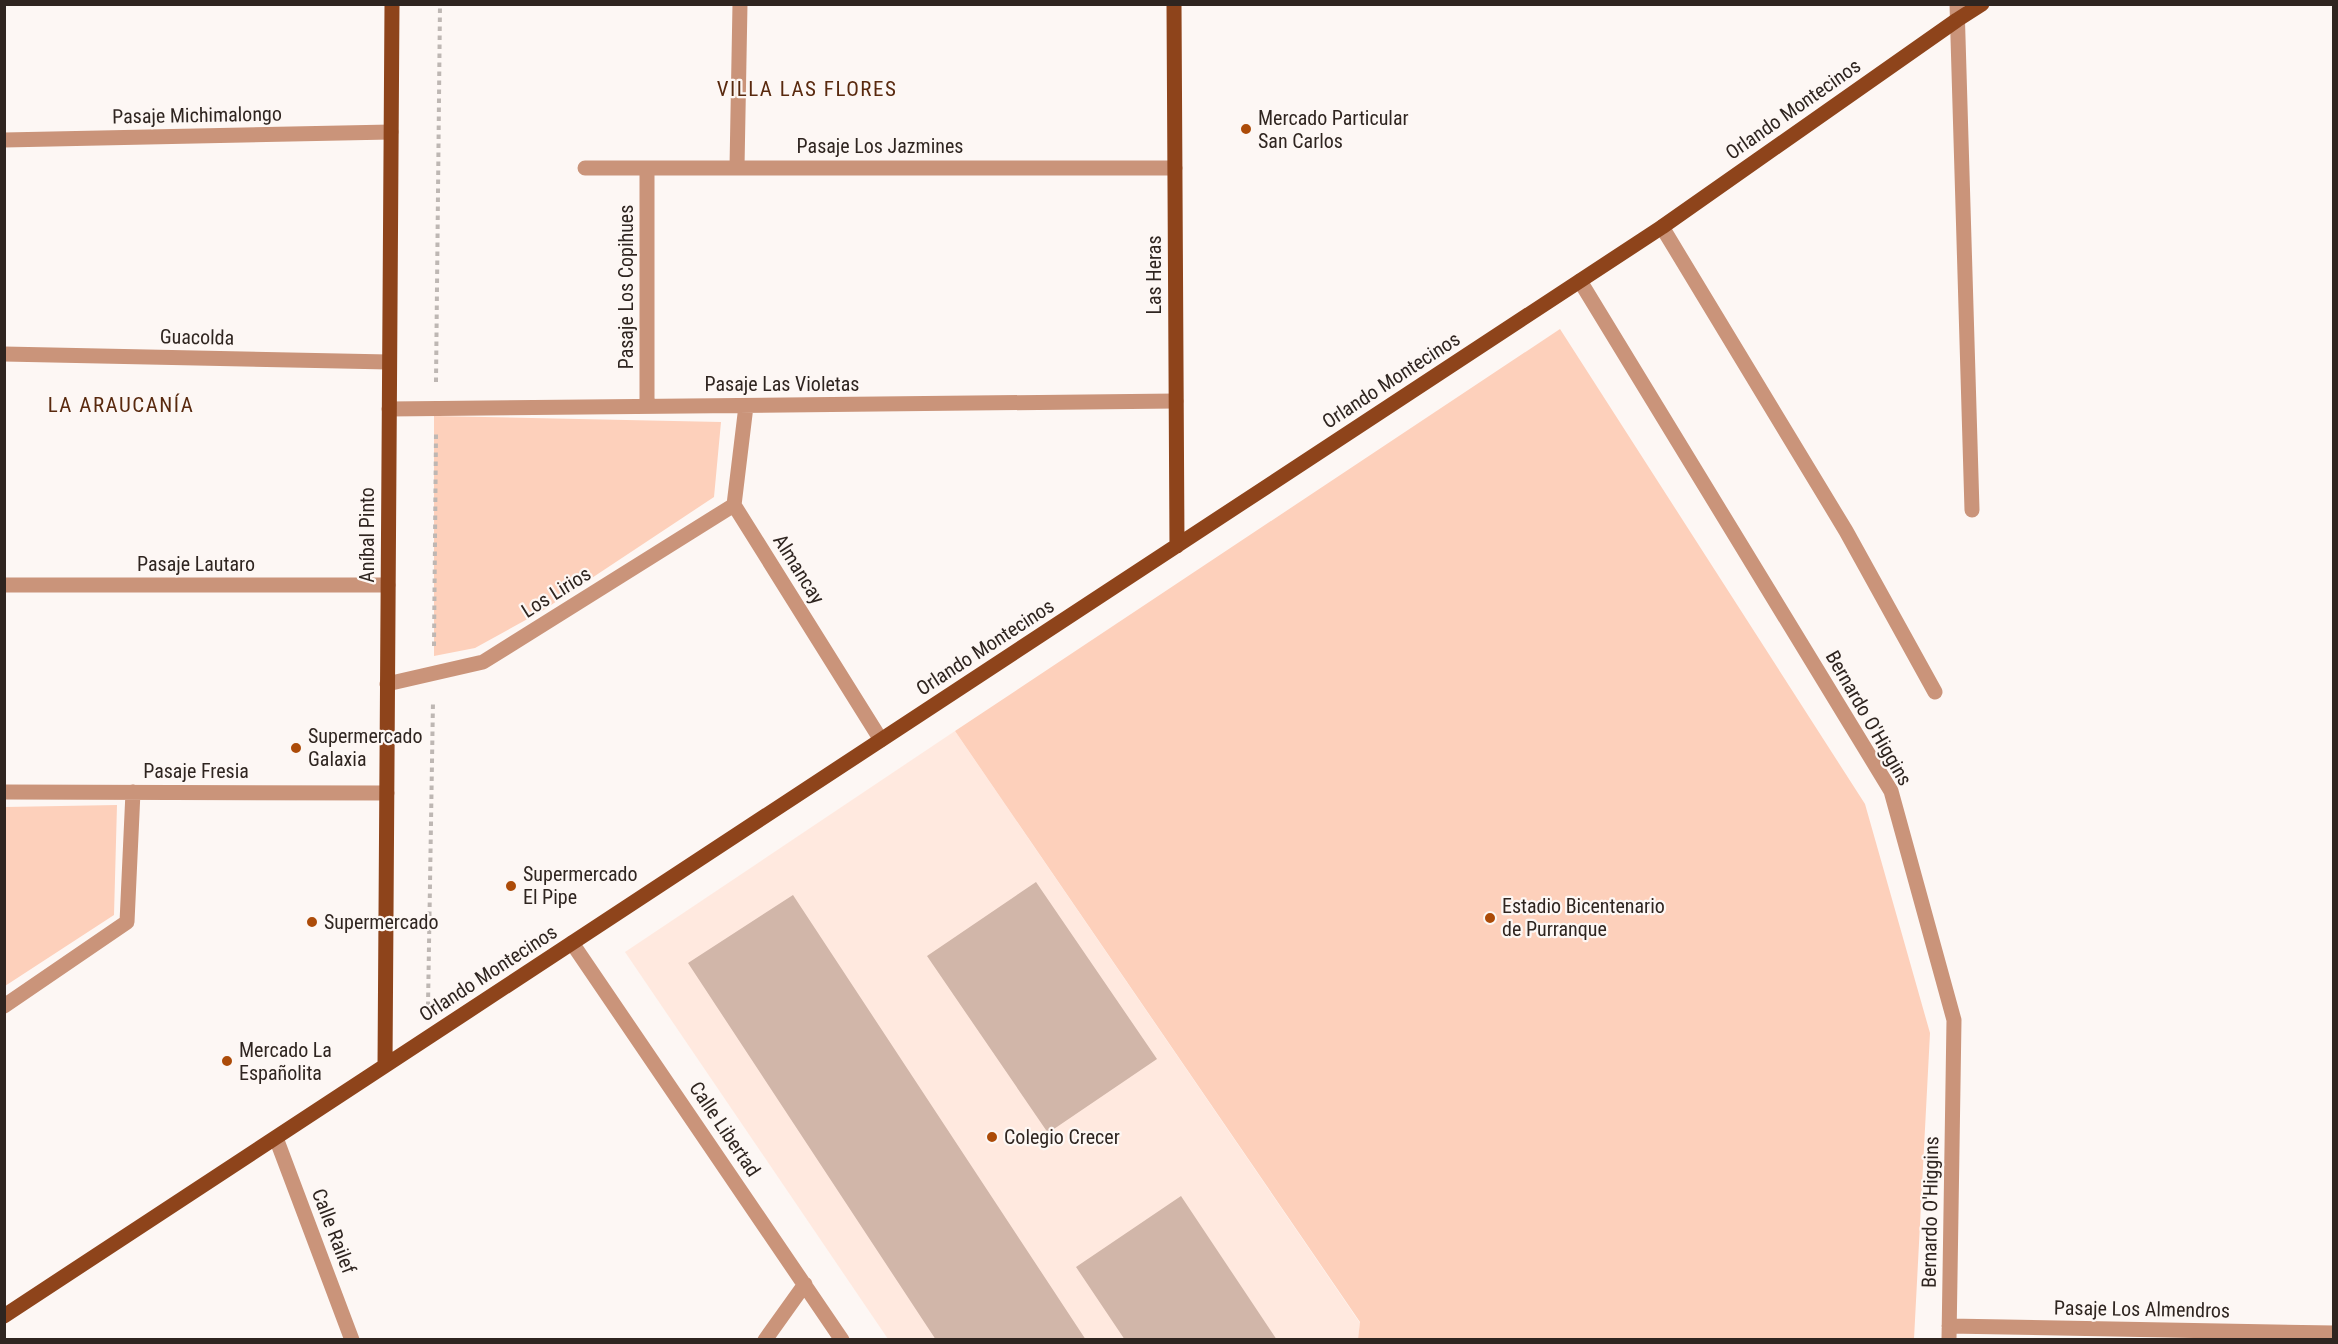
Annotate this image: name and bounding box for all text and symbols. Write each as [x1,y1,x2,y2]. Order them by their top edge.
street label: Orlando Montecinos [1721,53,1865,165]
district label: VILLA LAS FLORES [717,77,897,101]
street label: Pasaje Michimalongo [112,102,282,128]
place label: Mercado Particular San Carlos [1258,106,1409,153]
marker: Mercado Particular San Carlos [1239,122,1253,136]
street label: Pasaje Los Jazmines [797,134,963,158]
street label: Pasaje Los Copihues [614,205,638,369]
street label: Las Heras [1142,236,1166,314]
street label: Guacolda [160,324,234,350]
street label: Orlando Montecinos [1318,327,1464,433]
street label: Pasaje Las Violetas [705,372,859,396]
district label: LA ARAUCANÍA [48,393,194,417]
street label: Aníbal Pinto [355,487,379,583]
street label: Almancay [768,530,830,608]
street label: Pasaje Lautaro [137,552,255,576]
street label: Los Lirios [517,561,595,623]
street label: Orlando Montecinos [912,594,1058,700]
street label: Bernardo O'Higgins [1821,646,1917,790]
place label: Supermercado Galaxia [308,724,423,771]
marker: Supermercado Galaxia [289,741,303,755]
street label: Pasaje Fresia [143,759,249,783]
place label: Supermercado El Pipe [523,862,638,909]
marker: Supermercado El Pipe [504,879,518,893]
place label: Estadio Bicentenario de Purranque [1502,894,1665,941]
place label: Supermercado [324,910,439,934]
marker: Estadio Bicentenario de Purranque [1483,911,1497,925]
marker: Supermercado [305,915,319,929]
street label: Orlando Montecinos [415,920,561,1026]
place label: Mercado La Españolita [239,1038,332,1085]
marker: Mercado La Españolita [220,1054,234,1068]
street label: Calle Libertad [684,1077,766,1181]
place label: Colegio Crecer [1004,1125,1120,1149]
marker: Colegio Crecer [985,1130,999,1144]
street label: Bernardo O'Higgins [1917,1136,1943,1288]
street label: Calle Railef [307,1185,361,1278]
street label: Pasaje Los Almendros [2054,1295,2230,1323]

